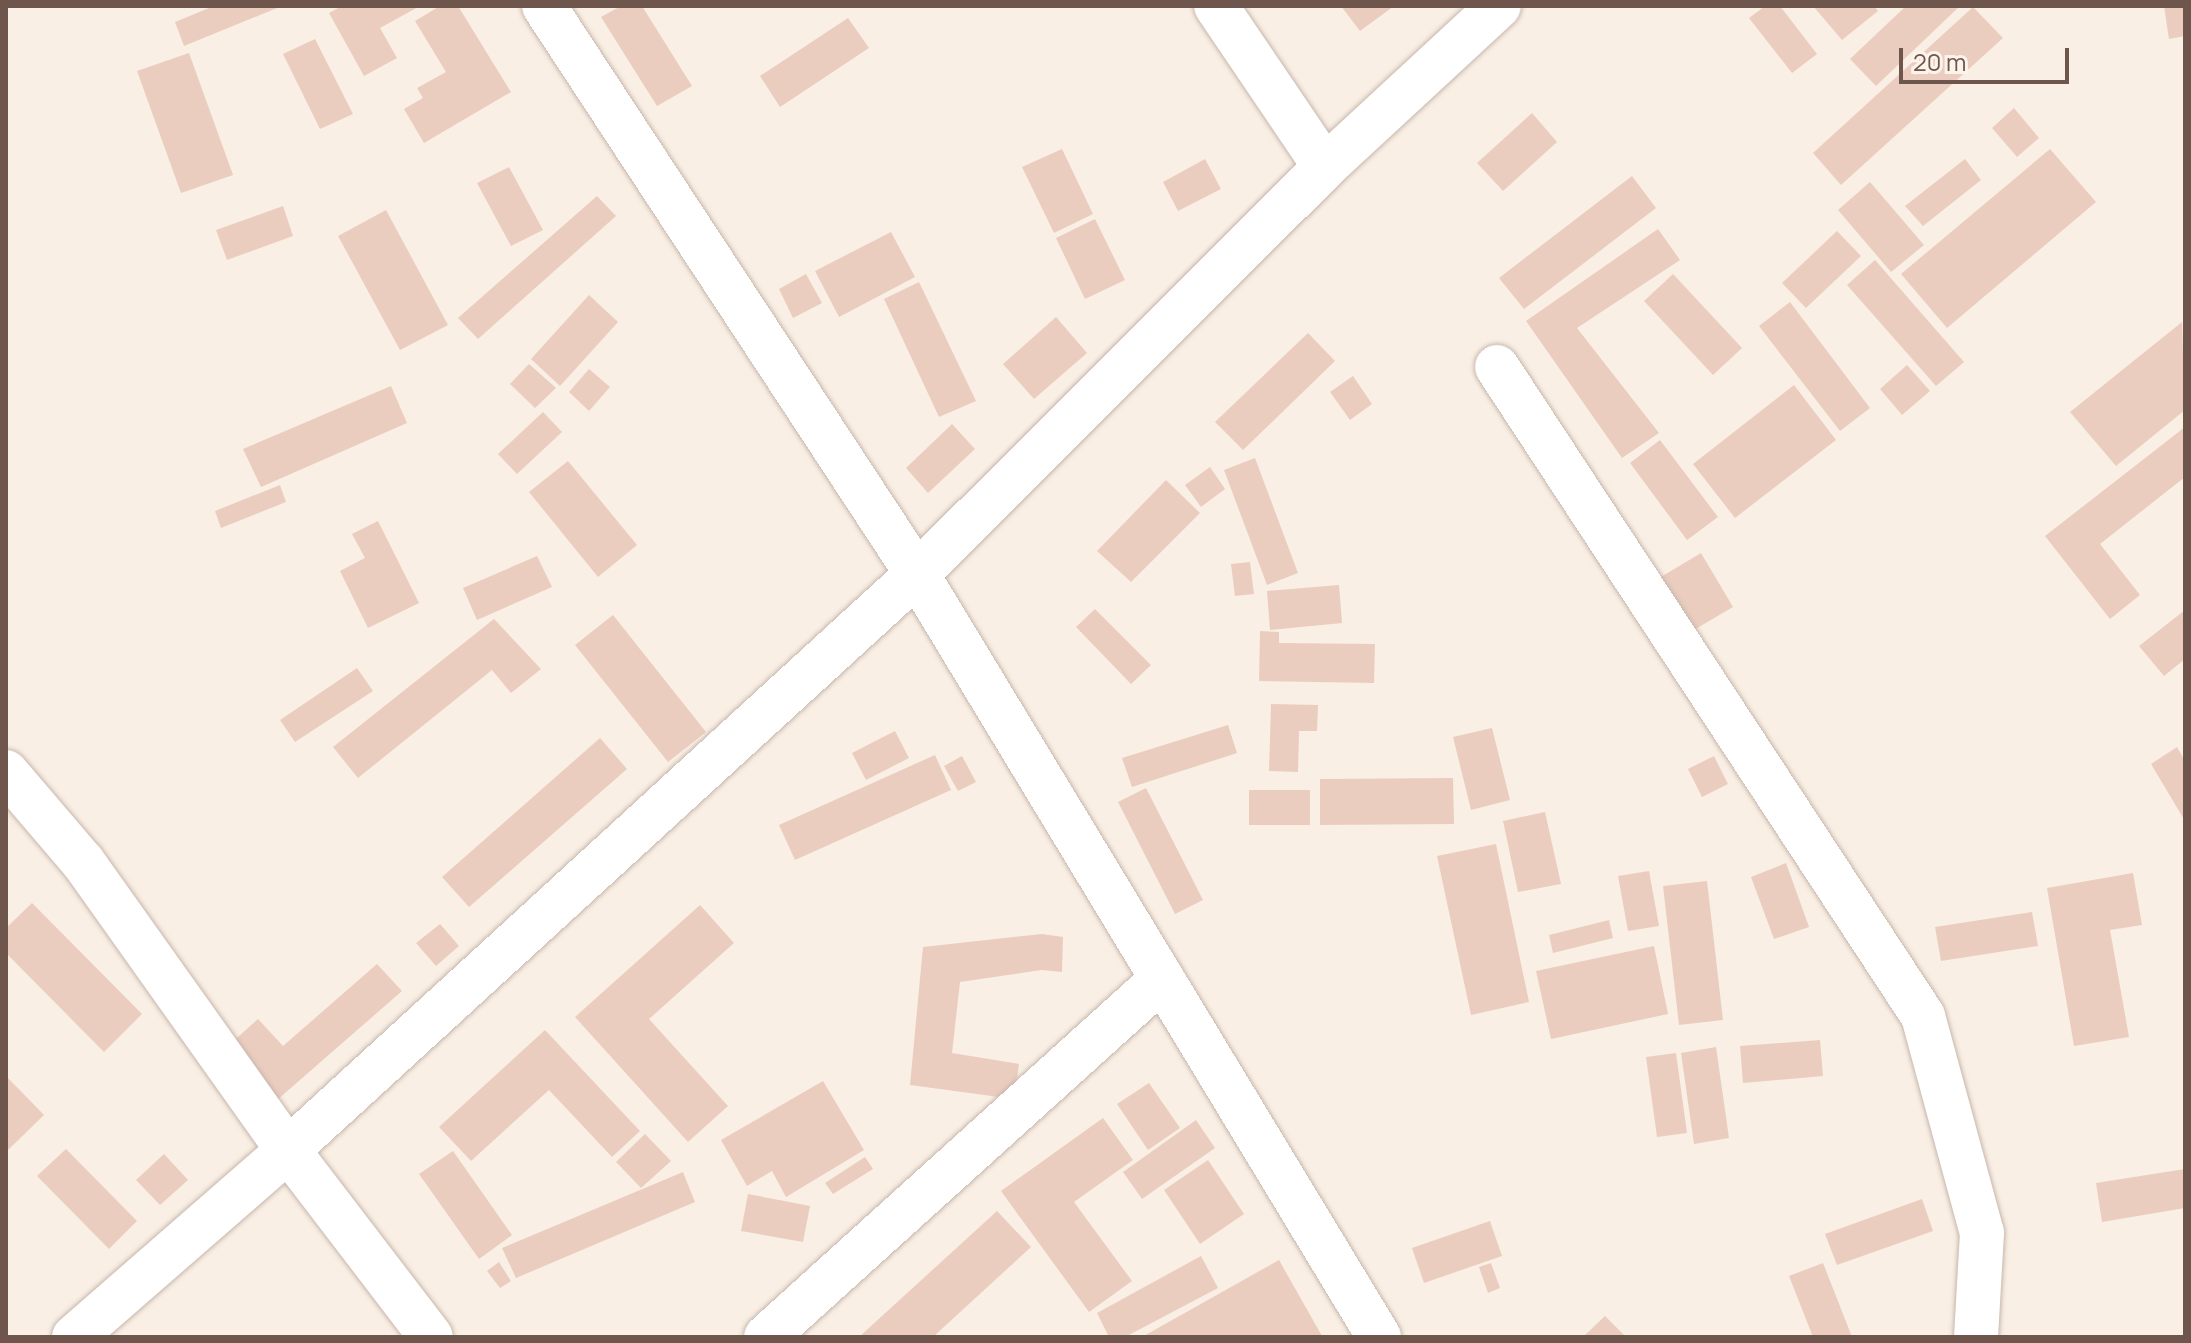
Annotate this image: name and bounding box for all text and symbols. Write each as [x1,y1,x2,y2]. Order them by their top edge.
scale bar [1903,32,2073,82]
text: 20 m [1913,45,1966,78]

